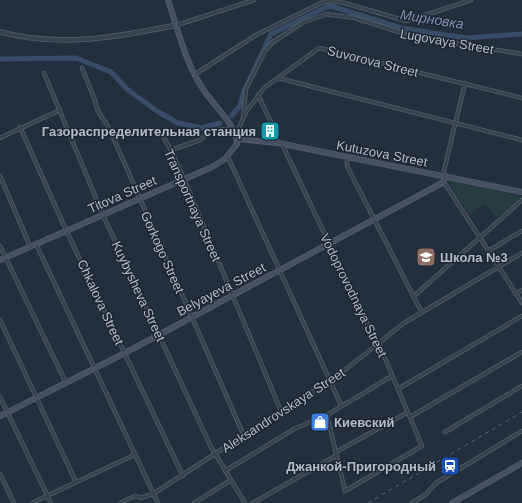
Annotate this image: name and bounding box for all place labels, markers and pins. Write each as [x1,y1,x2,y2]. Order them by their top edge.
building icon: Газораспределительная станция [259,120,281,142]
place label: Газораспределительная станция [42,124,256,139]
school or university icon: Школа №3 [415,246,437,268]
place label: Школа №3 [440,250,508,265]
shop icon: Киевский [309,411,331,433]
place label: Киевский [334,415,395,430]
station icon: Джанкой-Пригородный [439,455,461,477]
place label: Джанкой-Пригородный [286,459,436,474]

